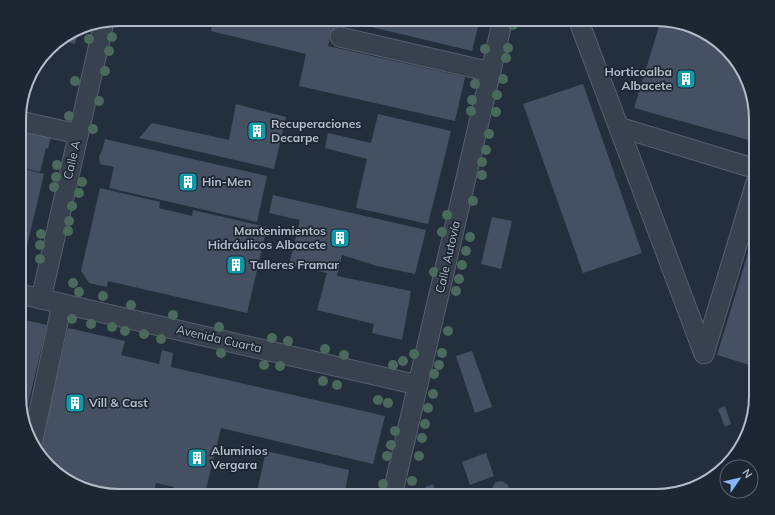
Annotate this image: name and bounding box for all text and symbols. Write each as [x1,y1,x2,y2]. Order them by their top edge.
place label: Horticoalba Albacete [604,64,672,93]
building icon: Horticoalba Albacete [675,68,697,90]
place label: Recuperaciones Decarpe [271,116,361,145]
building icon: Recuperaciones Decarpe [246,120,268,142]
street label: Calle A [60,139,83,181]
building icon: Hin-Men [177,171,199,193]
place label: Hin-Men [202,174,251,189]
street label: Calle Autovía [432,219,463,294]
place label: Mantenimientos Hidráulicos Albacete [208,223,326,252]
building icon: Mantenimientos Hidráulicos Albacete [329,227,351,249]
building icon: Talleres Framar [225,254,247,276]
place label: Talleres Framar [250,257,339,272]
street label: Avenida Cuarta [175,321,263,356]
building icon: Vill & Cast [64,392,86,414]
place label: Vill & Cast [88,395,148,410]
place label: Aluminios Vergara [210,443,268,472]
building icon: Aluminios Vergara [186,447,208,469]
north arrow [719,459,759,499]
text: N [739,466,755,481]

